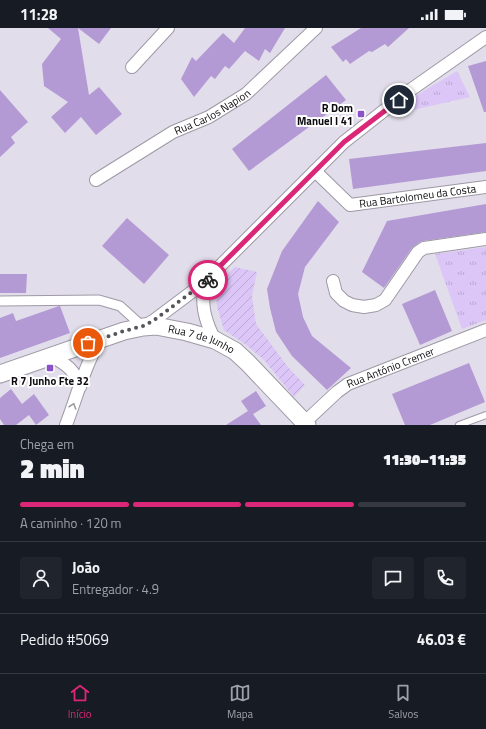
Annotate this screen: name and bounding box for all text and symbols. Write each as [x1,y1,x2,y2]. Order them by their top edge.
text: 11:28 [20,3,57,26]
pin [382,83,416,117]
street label: Rua Carlos Napion [172,85,254,139]
icon: home [388,89,410,111]
place label: R Dom Manuel I 41 [297,100,353,129]
marker: R Dom Manuel I 41 [356,109,366,119]
street label: Rua Bartolomeu da Costa [358,180,477,212]
courier [188,260,228,300]
icon: bike [197,269,219,291]
street label: Rua 7 de Junho [167,321,238,357]
pin [71,326,105,360]
icon: bag [77,332,99,354]
street label: Rua António Cremer [344,343,437,392]
marker: R 7 Junho Fte 32 [45,363,55,373]
place label: R 7 Junho Fte 32 [11,373,89,389]
one-way arrow [68,403,76,410]
text: Chega em [20,434,74,454]
text: 11:30–11:35 [383,448,466,471]
text: 2 min [20,449,85,488]
text: A caminho · 120 m [20,513,121,533]
text: João [72,556,100,579]
button: person [20,557,62,599]
button: chat [372,557,414,599]
button: phone [424,557,466,599]
text: Entregador · 4.9 [72,579,159,599]
text: Pedido #5069 [20,628,109,651]
text: 46.03 € [417,628,466,651]
tab: Início [68,682,92,722]
tab: Mapa [227,682,253,722]
tab: Salvos [388,682,418,722]

